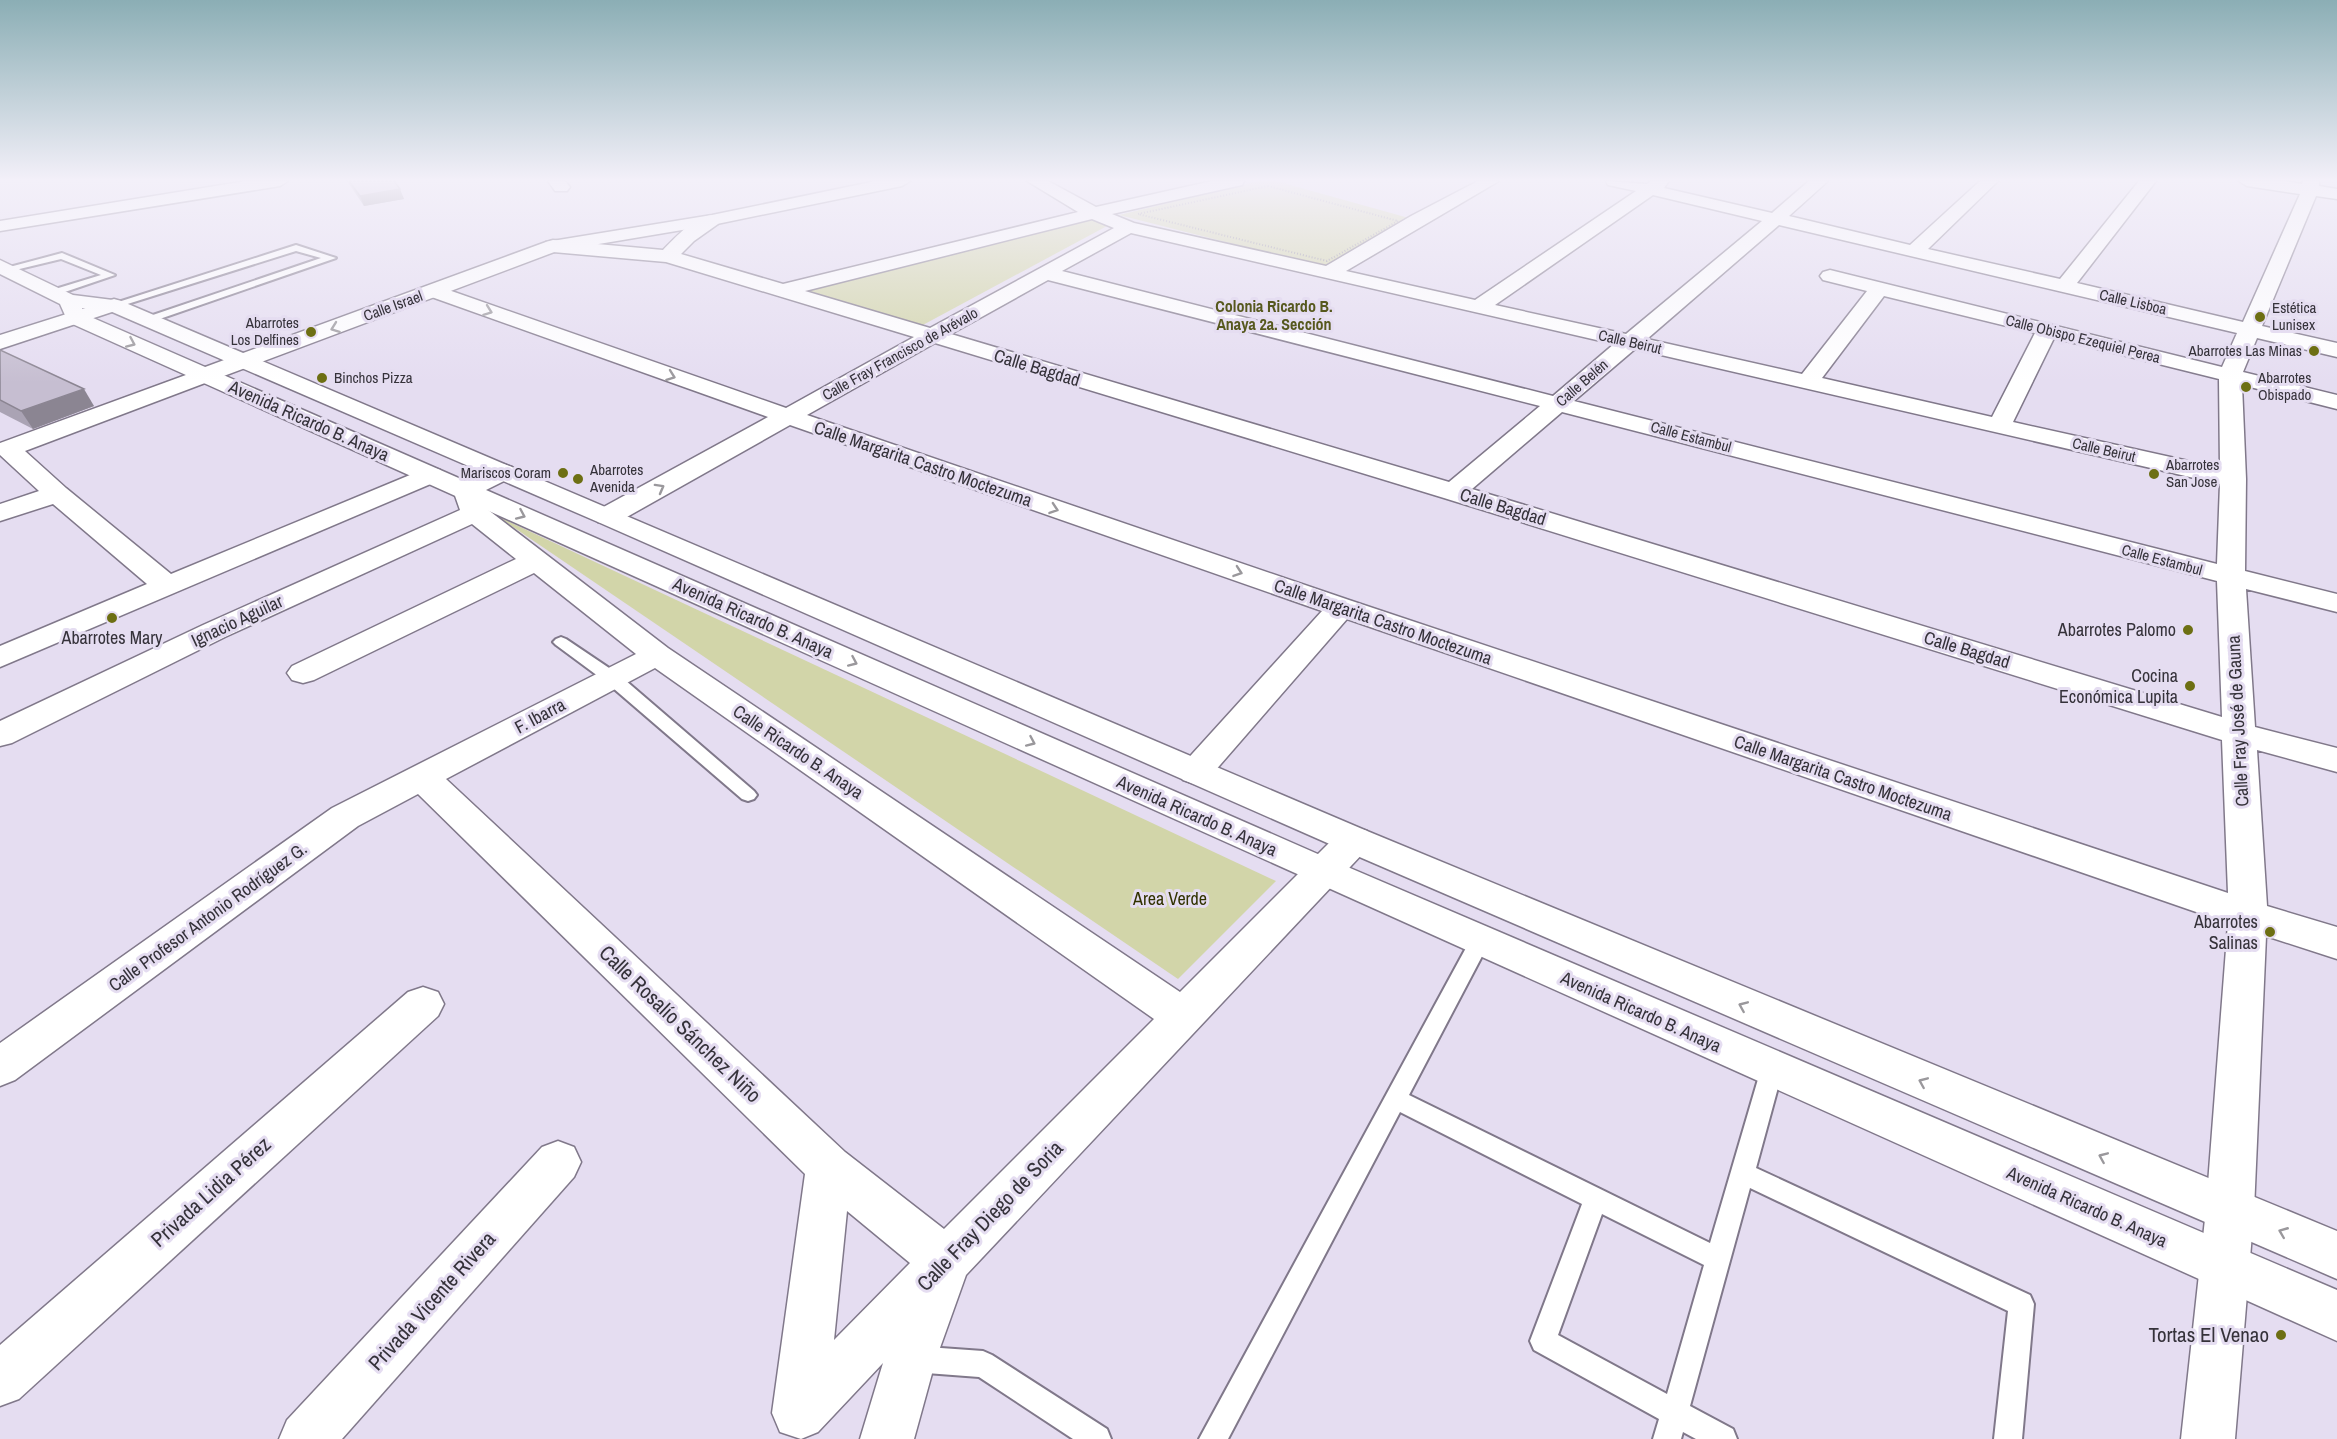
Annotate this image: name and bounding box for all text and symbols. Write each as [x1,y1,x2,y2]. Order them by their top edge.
street label: Calle Lisboa [2097,284,2169,319]
street label: Calle Israel [360,285,425,326]
district label: Colonia Ricardo B. Anaya 2a. Sección [1215,295,1333,335]
place label: Estética Lunisex [2272,297,2317,335]
street label: Calle Fray Francisco de Arévalo [818,302,982,405]
one-way arrow [482,303,493,316]
street label: Calle Obispo Ezequiel Perea [2004,309,2163,368]
marker: Estética Lunisex [2253,310,2267,324]
place label: Abarrotes Los Delfines [231,312,299,350]
one-way arrow [330,320,340,333]
street label: Calle Beirut [1596,324,1664,359]
marker: Abarrotes Los Delfines [304,325,318,339]
one-way arrow [125,335,136,347]
place label: Abarrotes Las Minas [2188,340,2302,361]
street label: Calle Bagdad [991,343,1083,392]
marker: Abarrotes Las Minas [2307,344,2321,358]
street label: Calle Belén [1551,354,1612,411]
place label: Binchos Pizza [334,367,413,388]
place label: Abarrotes Obispado [2257,367,2312,405]
one-way arrow [666,369,676,382]
marker: Binchos Pizza [315,371,329,385]
street label: Avenida Ricardo B. Anaya [224,374,393,467]
marker: Abarrotes Obispado [2239,380,2253,394]
street label: Calle Margarita Castro Moctezuma [811,414,1035,513]
street label: Calle Estambul [1648,416,1734,457]
street label: Calle Beirut [2070,432,2138,467]
place label: Abarrotes San Jose [2165,454,2219,492]
place label: Abarrotes Avenida [589,459,643,497]
place label: Mariscos Coram [461,462,551,483]
marker: Mariscos Coram [556,466,570,480]
marker: Abarrotes San Jose [2147,467,2161,481]
marker: Abarrotes Avenida [571,472,585,486]
street label: Calle Bagdad [1457,482,1549,531]
one-way arrow [653,484,664,495]
one-way arrow [1048,502,1059,515]
one-way arrow [515,507,526,519]
street label: Calle Estambul [2119,539,2205,580]
one-way arrow [1233,565,1243,578]
street label: Avenida Ricardo B. Anaya [668,571,837,664]
street label: Calle Margarita Castro Moctezuma [1271,572,1495,671]
street label: Ignacio Aguilar [187,588,287,653]
marker: Abarrotes Mary [105,611,119,625]
place label: Abarrotes Palomo [2057,617,2176,642]
marker: Abarrotes Palomo [2181,623,2195,637]
place label: Abarrotes Mary [61,625,163,650]
street label: Calle Bagdad [1921,625,2013,674]
street label: Calle Fray José de Gauna [2221,635,2254,807]
one-way arrow [846,655,857,667]
place label: Cocina Económica Lupita [2059,663,2178,709]
marker: Cocina Económica Lupita [2183,679,2197,693]
street label: F. Ibarra [510,692,570,739]
street label: Calle Ricardo B. Anaya [728,699,869,805]
street label: Calle Margarita Castro Moctezuma [1731,728,1955,827]
one-way arrow [1024,734,1035,746]
street label: Avenida Ricardo B. Anaya [1112,769,1281,862]
street label: Calle Profesor Antonio Rodríguez G. [103,836,312,997]
park label: Area Verde [1132,886,1207,911]
place label: Abarrotes Salinas [2193,909,2258,955]
marker: Abarrotes Salinas [2263,925,2277,939]
street label: Calle Rosalío Sánchez Niño [593,938,768,1109]
street label: Avenida Ricardo B. Anaya [1556,965,1725,1058]
one-way arrow [1739,1001,1750,1013]
one-way arrow [1919,1077,1930,1089]
street label: Privada Lidia Pérez [144,1130,277,1253]
street label: Calle Fray Diego de Soria [910,1134,1070,1297]
one-way arrow [2098,1152,2109,1164]
street label: Avenida Ricardo B. Anaya [2002,1160,2171,1253]
street label: Privada Vicente Rivera [361,1225,502,1376]
one-way arrow [2278,1227,2289,1239]
place label: Tortas El Venao [2148,1320,2269,1349]
marker: Tortas El Venao [2274,1328,2288,1342]

